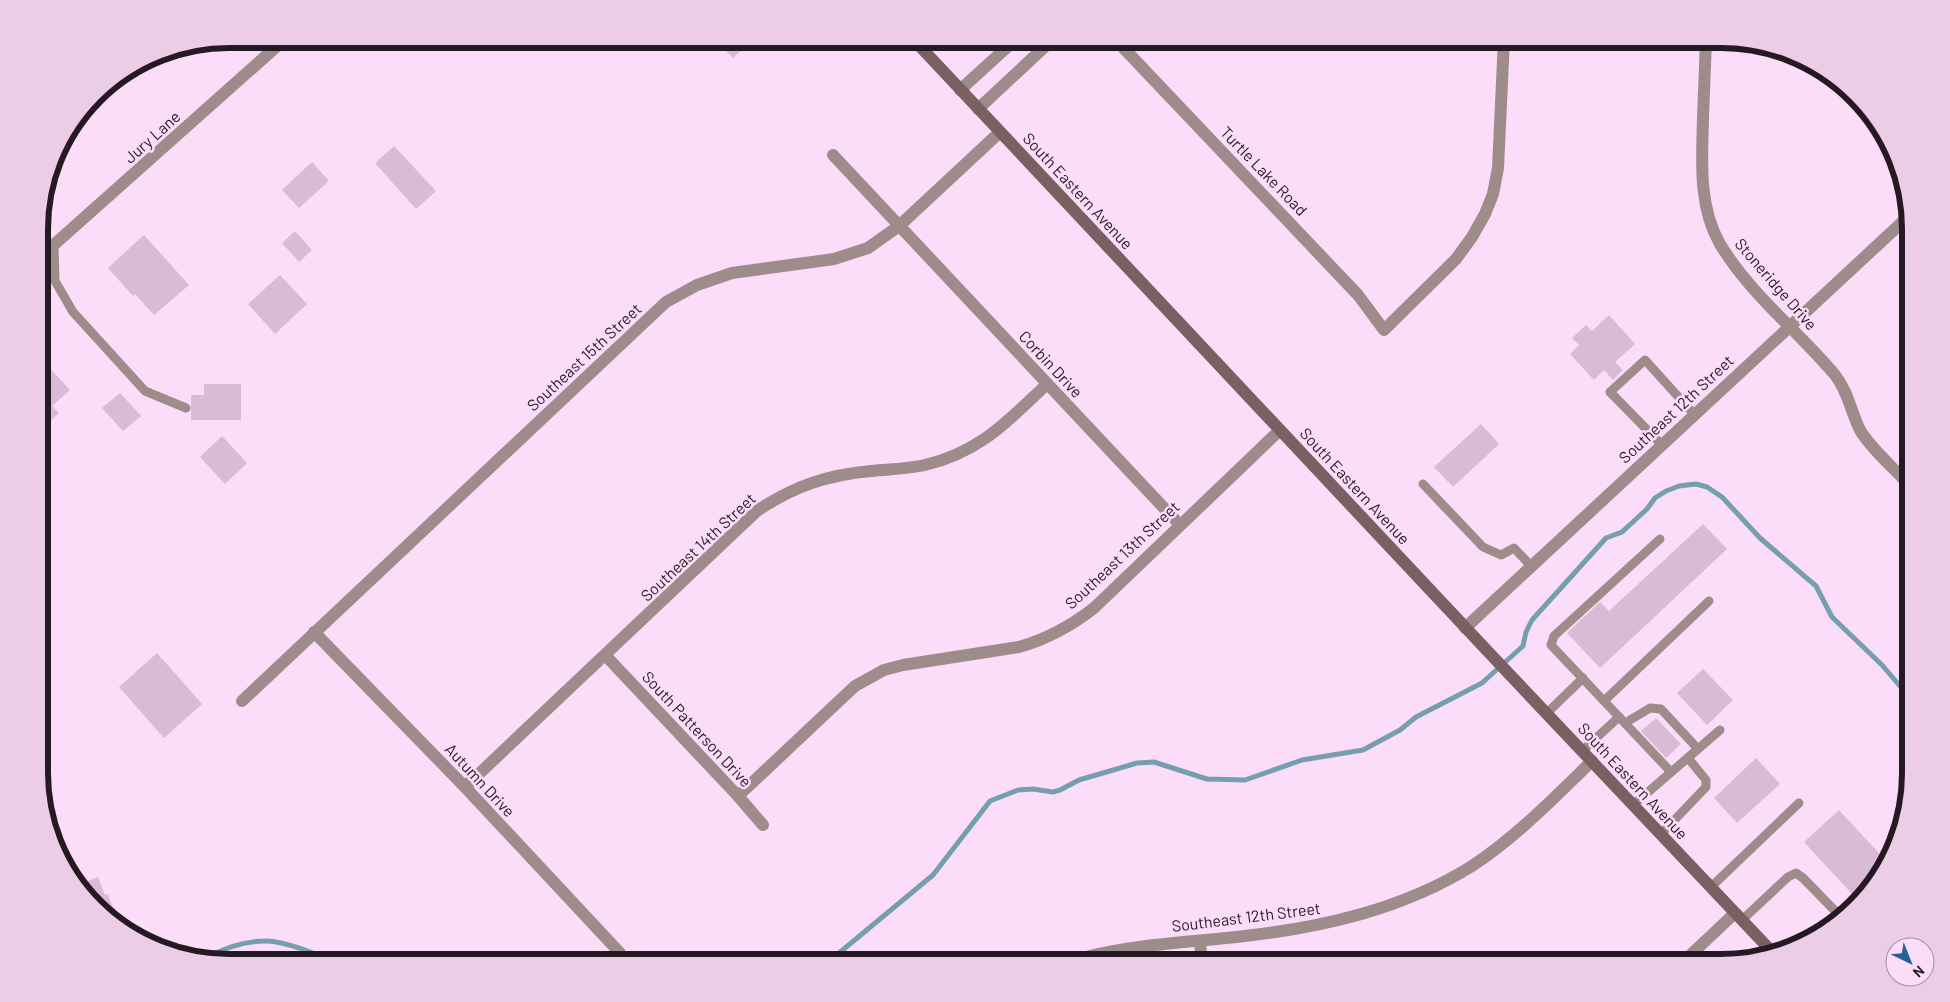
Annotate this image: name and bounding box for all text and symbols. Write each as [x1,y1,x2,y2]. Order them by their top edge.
street label: Jury Lane [120,106,184,167]
street label: Turtle Lake Road [1217,122,1312,219]
street label: South Eastern Avenue [1019,128,1137,253]
street label: Stoneridge Drive [1731,234,1821,333]
street label: Southeast 15th Street [523,299,645,415]
street label: Corbin Drive [1016,326,1087,401]
street label: Southeast 12th Street [1614,351,1737,467]
street label: South Eastern Avenue [1296,423,1414,548]
street label: Southeast 14th Street [636,489,759,605]
street label: Southeast 13th Street [1061,497,1183,613]
street label: South Patterson Drive [639,667,756,791]
street label: South Eastern Avenue [1574,718,1692,843]
street label: Autumn Drive [442,739,519,820]
street label: Southeast 12th Street [1170,898,1321,935]
north arrow [1885,937,1935,987]
text: N [1910,962,1928,981]

